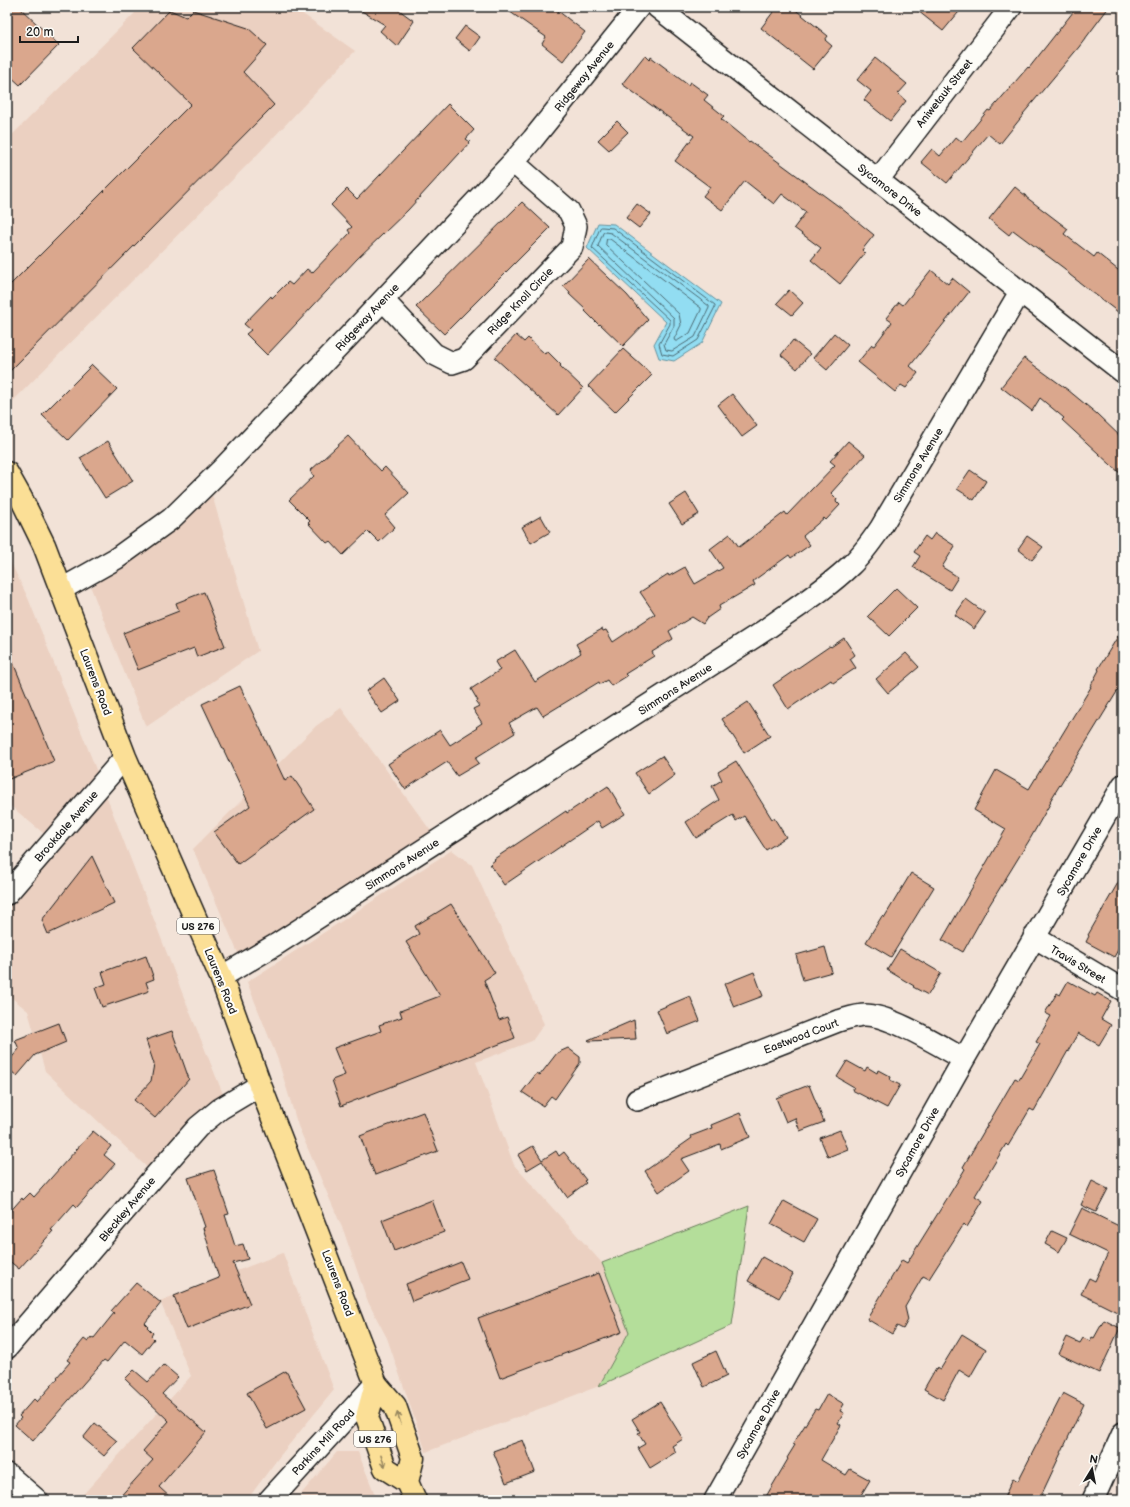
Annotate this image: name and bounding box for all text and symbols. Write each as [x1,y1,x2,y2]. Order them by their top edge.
scale bar [20,18,78,44]
text: 20 m [26,25,53,40]
street label: Ridgeway Avenue [552,38,617,114]
street label: Aniwetauk Street [914,56,975,130]
street label: Sycamore Drive [855,161,925,220]
street label: Ridge Knoll Circle [485,265,556,338]
street label: Ridgeway Avenue [333,281,402,354]
street label: Simmons Avenue [891,425,946,505]
street label: Laurens Road [77,647,114,717]
street label: Simmons Avenue [636,661,715,718]
street label: Brookdale Avenue [32,788,101,865]
street label: Sycamore Drive [1054,824,1105,898]
street label: Simmons Avenue [363,836,442,893]
road number: US 276 [177,918,219,934]
street label: Travis Street [1048,943,1108,986]
street label: Laurens Road [201,946,240,1016]
street label: Eastwood Court [762,1016,841,1057]
street label: Sycamore Drive [893,1105,942,1179]
street label: Bleckley Avenue [96,1174,159,1244]
street label: Laurens Road [319,1248,356,1318]
street label: Sycamore Drive [734,1387,783,1461]
street label: Parkins Mill Road [289,1407,357,1478]
one-way arrow [394,1412,402,1424]
road number: US 276 [354,1431,396,1447]
north arrow [1072,1449,1112,1489]
text: N [1088,1453,1099,1467]
one-way arrow [379,1455,387,1467]

